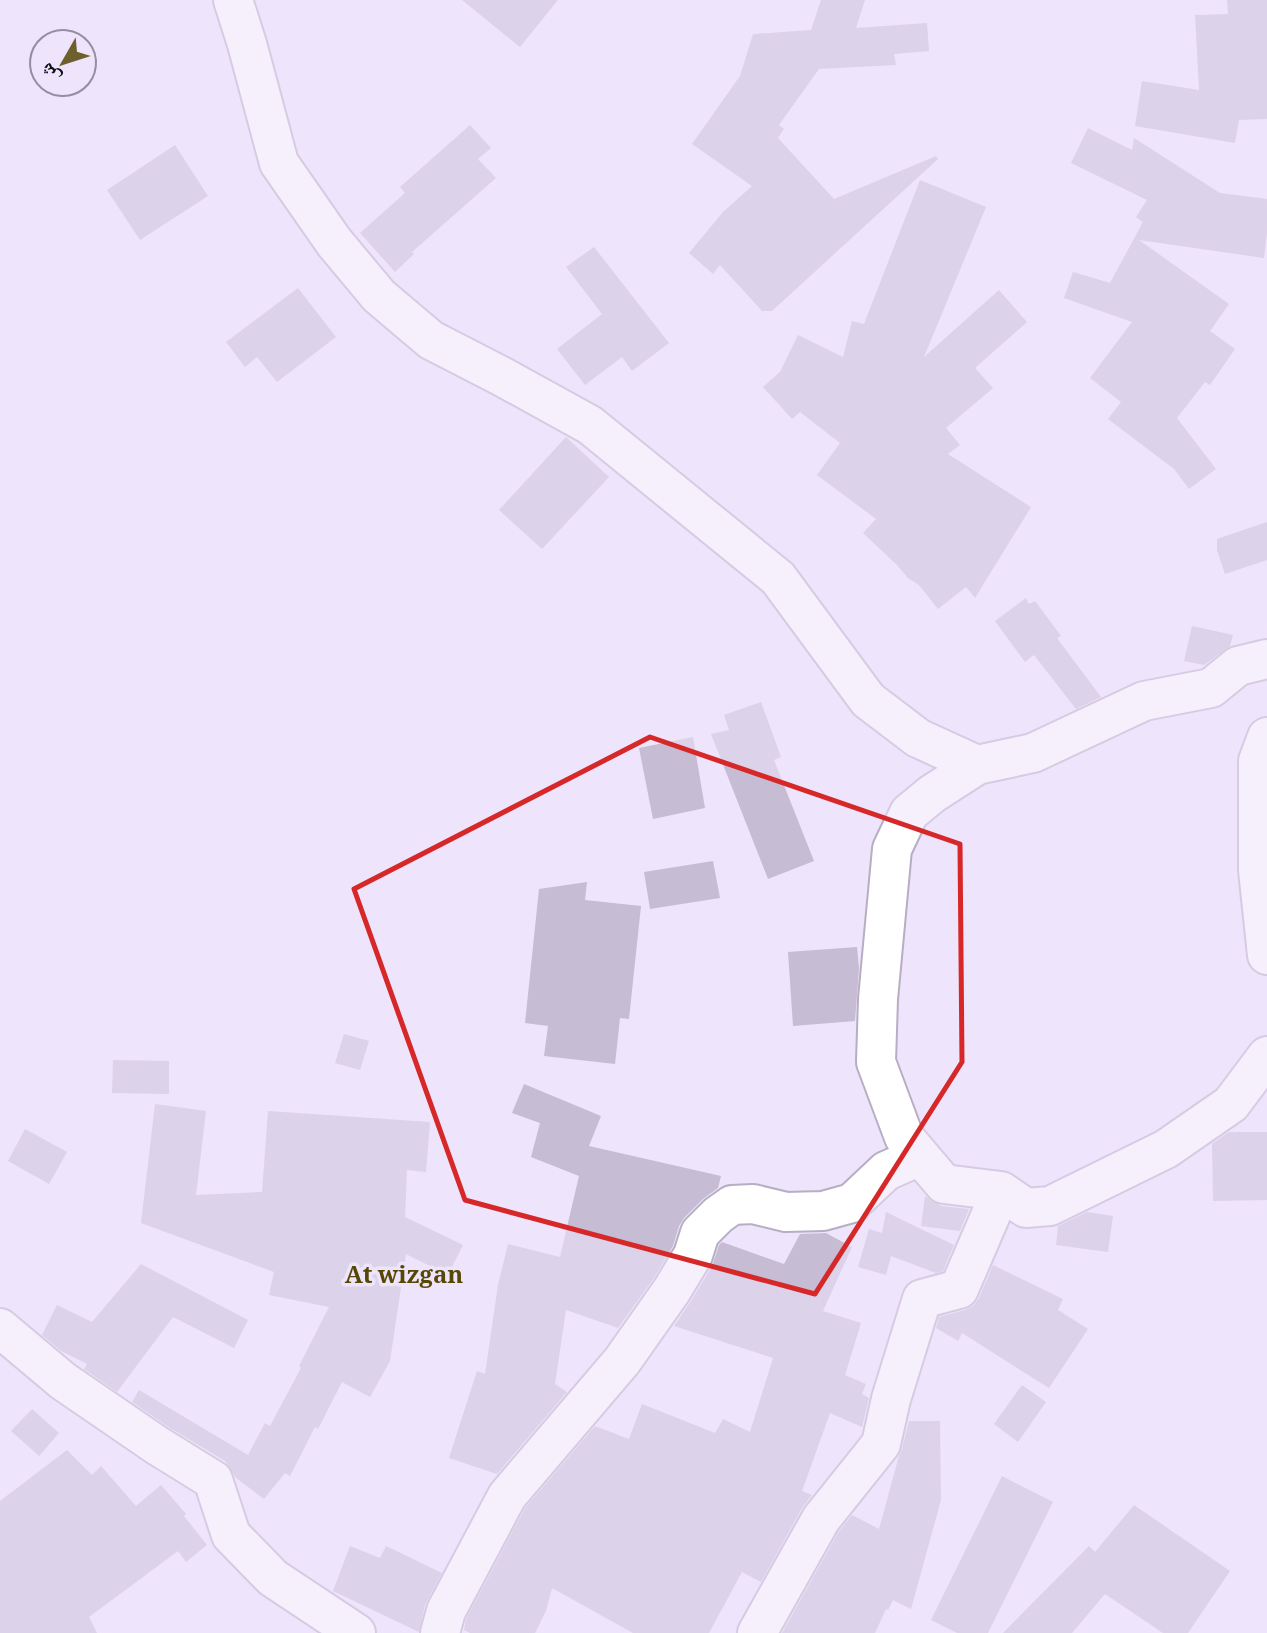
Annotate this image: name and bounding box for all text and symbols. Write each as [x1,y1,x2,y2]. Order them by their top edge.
north arrow [28,28,98,98]
text: ش [33,54,71,90]
district label: At wizgan [345,1257,463,1298]

